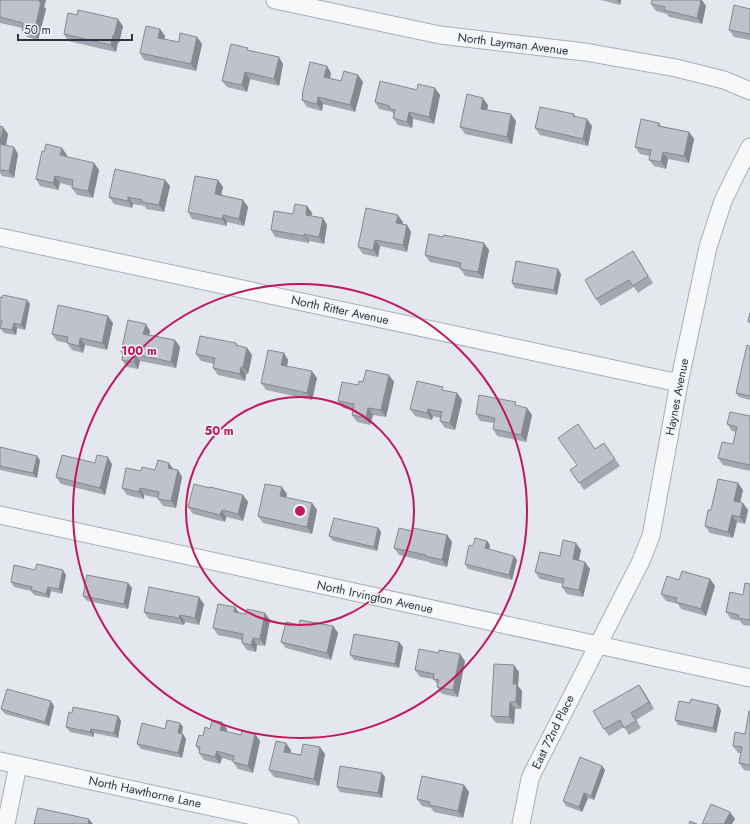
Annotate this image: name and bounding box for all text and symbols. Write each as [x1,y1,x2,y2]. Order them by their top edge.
scale bar [18,16,132,42]
text: 50 m [24,21,51,39]
street label: North Layman Avenue [457,28,569,60]
street label: North Ritter Avenue [289,291,391,329]
text: 100 m [121,342,157,360]
street label: Haynes Avenue [661,357,693,437]
text: 50 m [204,422,234,440]
centre of rings [293,504,307,518]
street label: North Irvington Avenue [315,576,435,618]
street label: East 72nd Place [527,692,579,772]
street label: North Hawthorne Lane [87,771,203,813]

